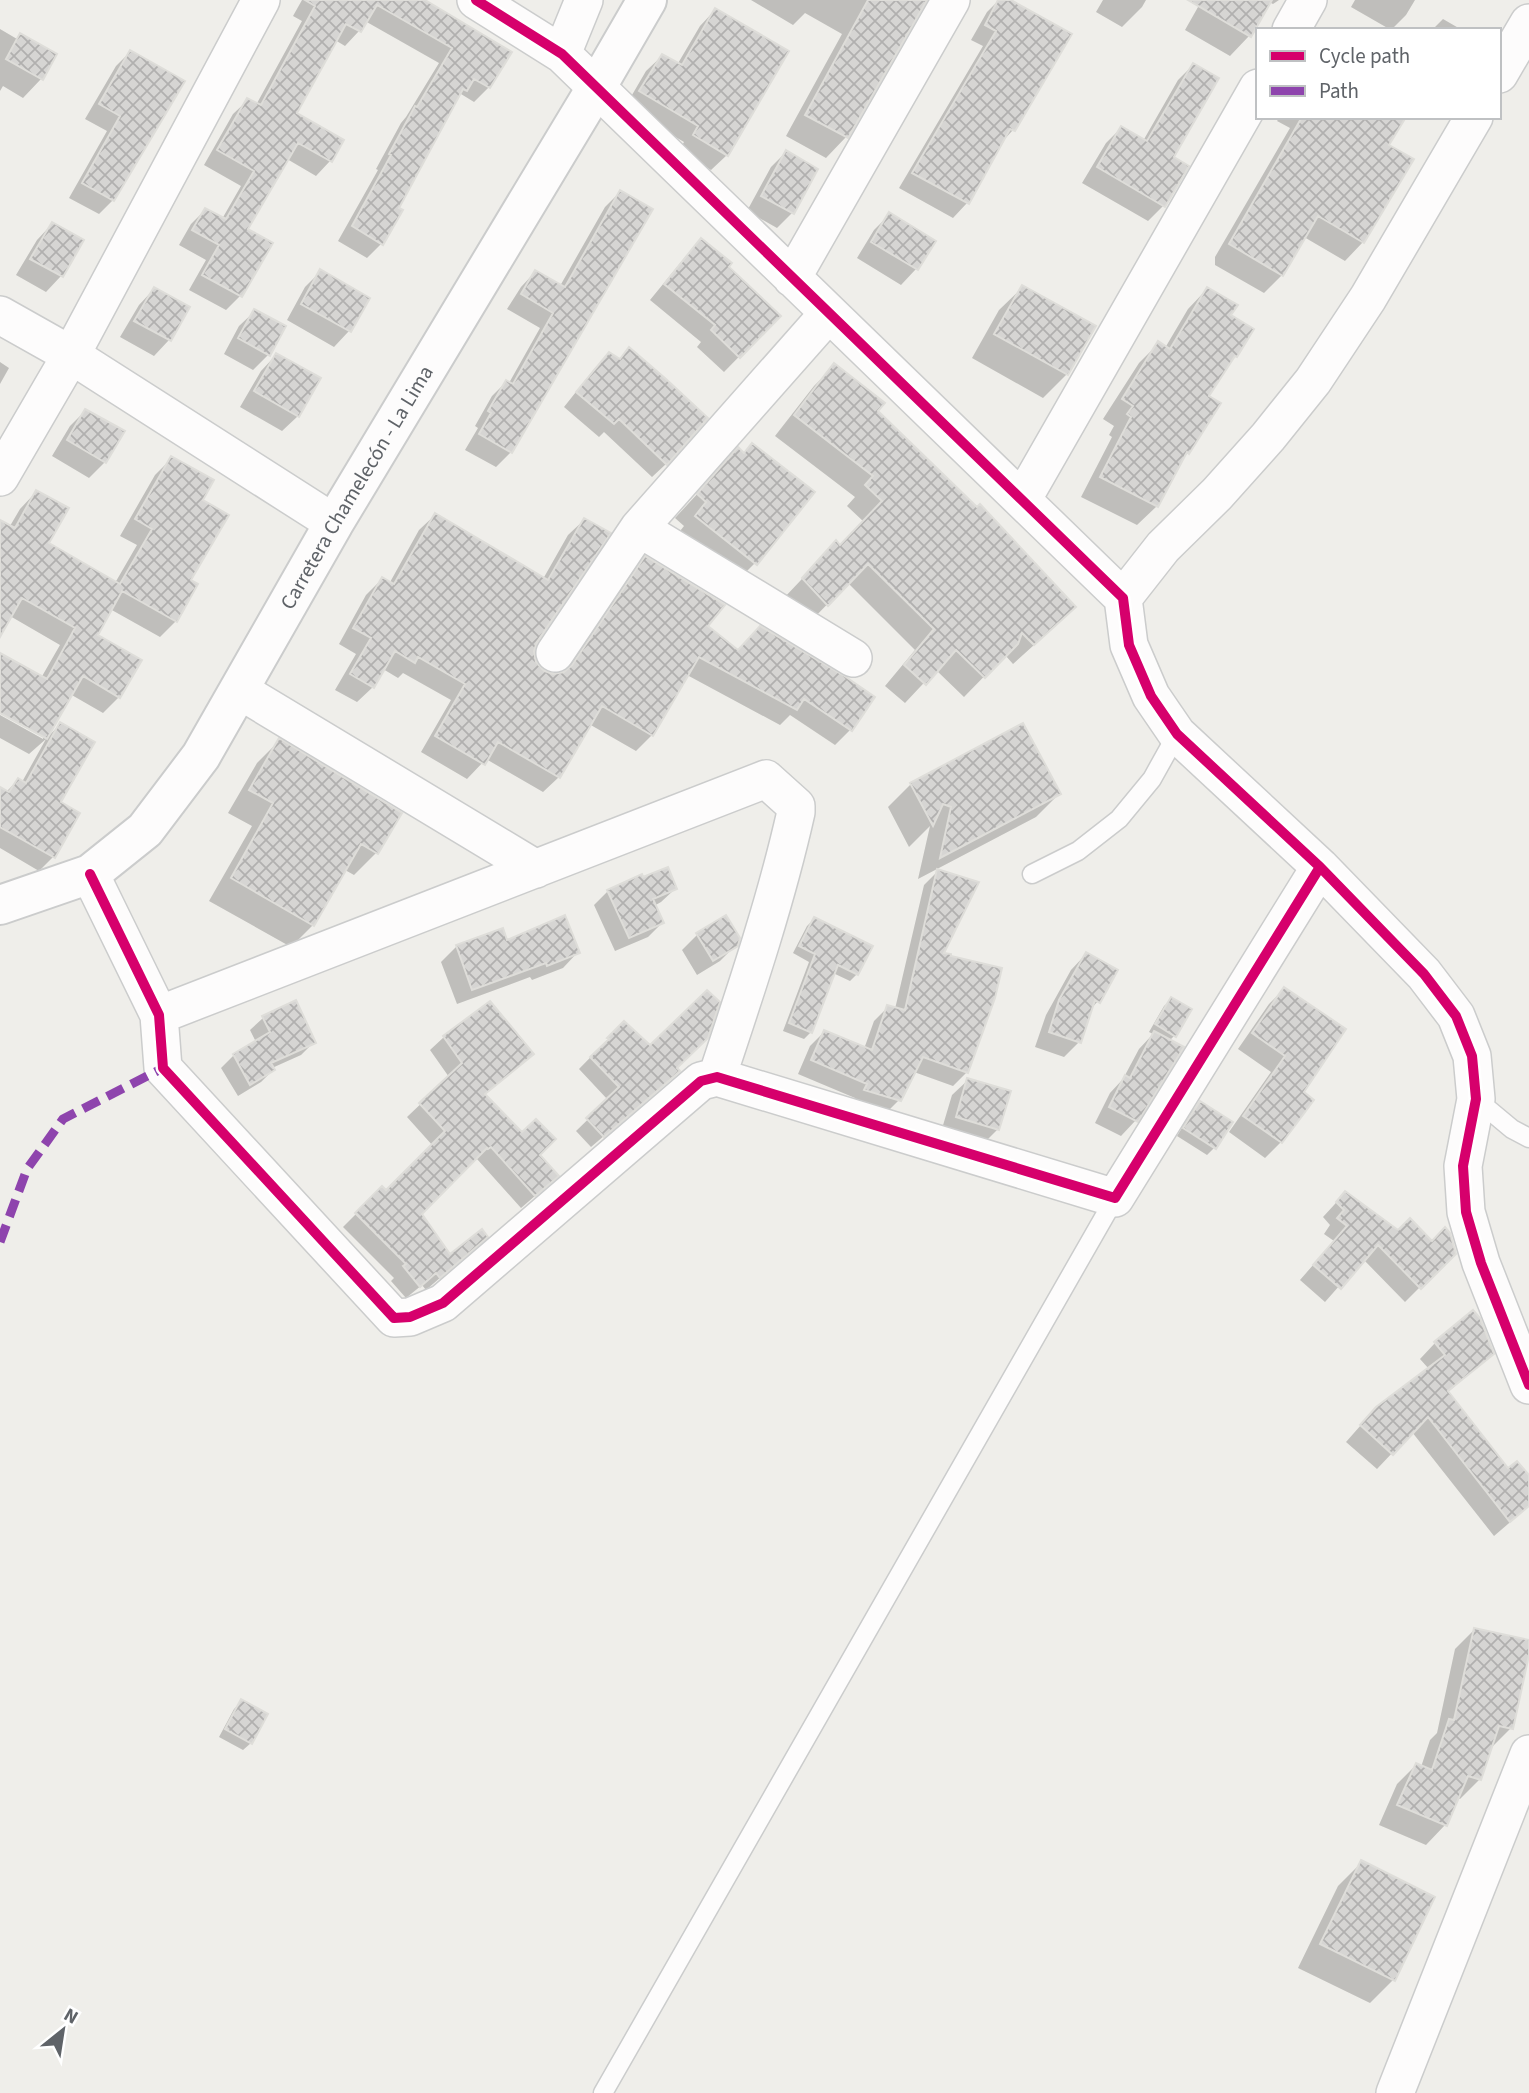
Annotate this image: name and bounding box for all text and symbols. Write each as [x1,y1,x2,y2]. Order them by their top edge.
legend [1256,28,1501,119]
text: Cycle path [1319,41,1410,71]
text: Path [1319,76,1359,106]
street label: Carretera Chamelecón - La Lima [273,360,441,615]
north arrow [28,1995,98,2065]
text: N [59,2002,83,2031]

